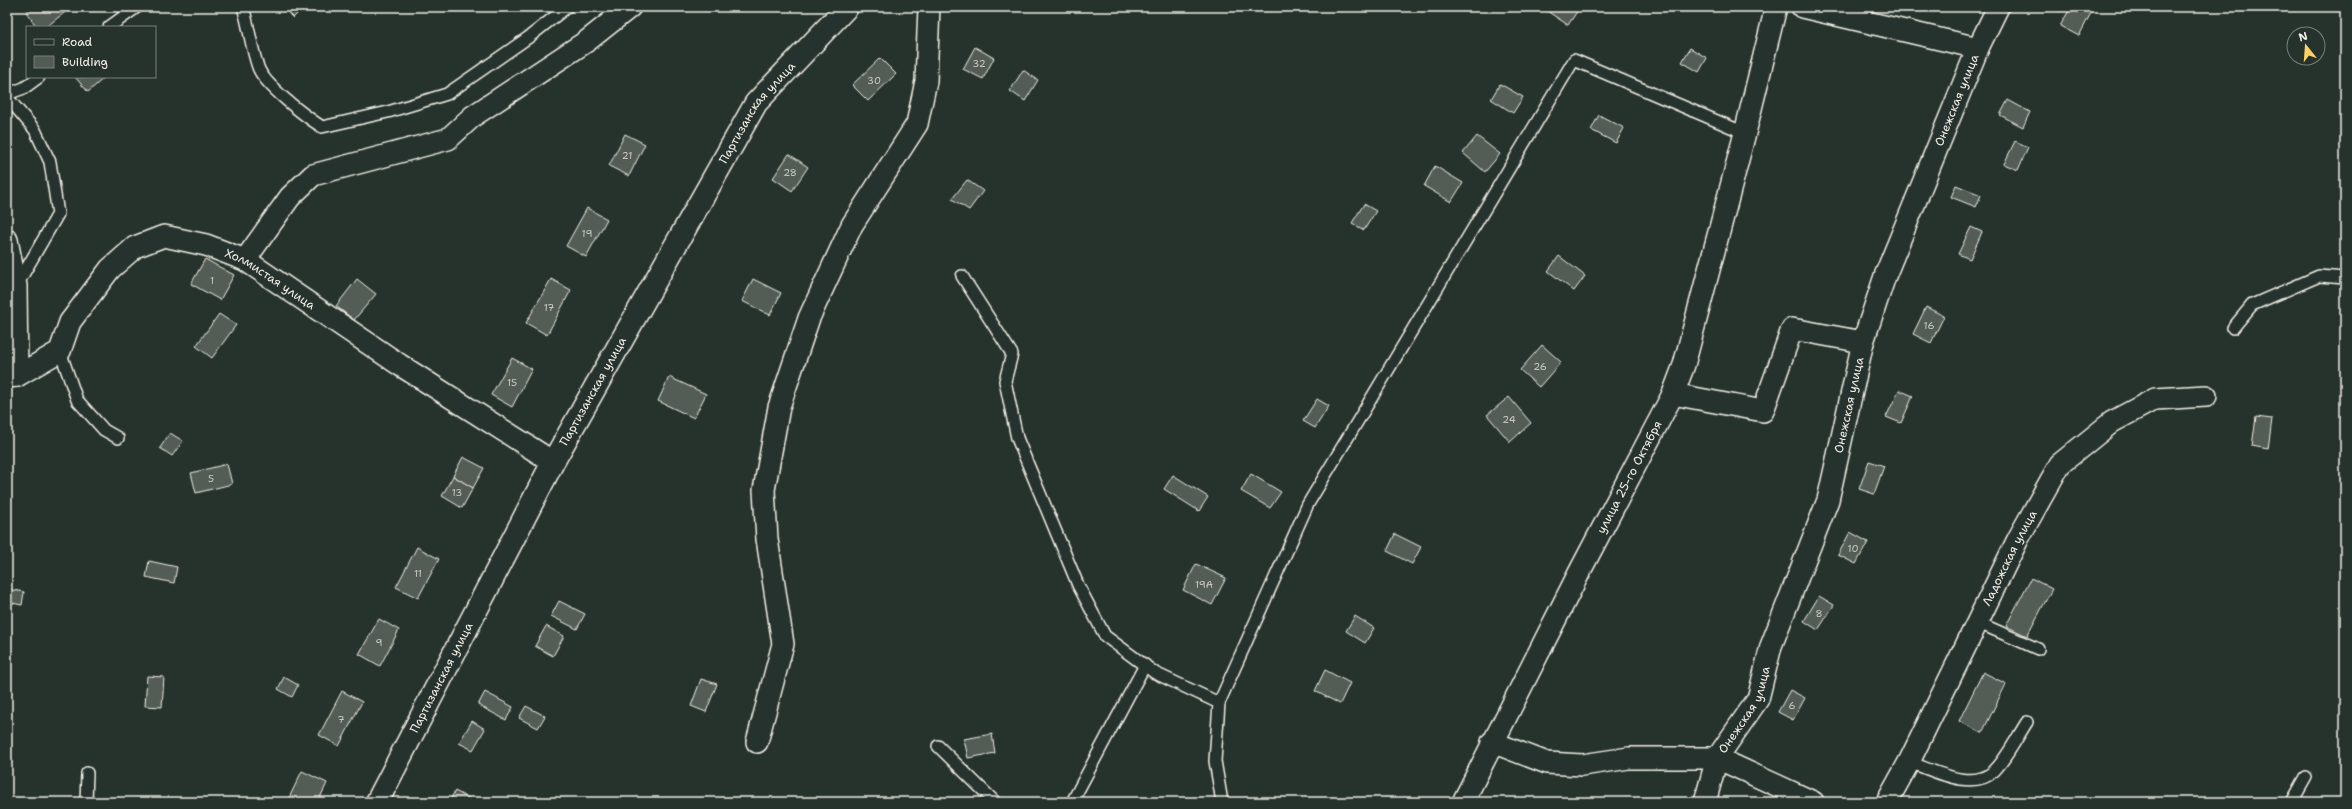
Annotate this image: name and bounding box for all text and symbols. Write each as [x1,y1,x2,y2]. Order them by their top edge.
legend [26,26,156,78]
north arrow [2286,26,2326,66]
text: N [2297,28,2310,45]
text: Road [62,34,93,50]
street label: Онежская улица [1931,51,1983,149]
text: Building [62,54,108,70]
house number: 32 [972,57,986,70]
street label: Партизанская улица [715,58,799,167]
house number: 30 [867,74,881,87]
house number: 21 [622,149,632,162]
house number: 28 [783,166,797,179]
house number: 19 [582,227,592,240]
street label: Холмистая улица [223,245,319,314]
house number: 1 [210,274,214,287]
house number: 17 [544,301,554,314]
house number: 16 [1924,319,1934,332]
street label: Партизанская улица [556,334,630,449]
street label: Онежская улица [1831,355,1868,455]
house number: 26 [1533,360,1547,373]
house number: 15 [507,376,517,389]
house number: 24 [1502,413,1516,426]
street label: улица 25-го Октября [1593,418,1666,536]
house number: 5 [208,472,214,485]
house number: 13 [452,486,462,499]
street label: Ладожская улица [1979,507,2041,609]
house number: 10 [1848,542,1858,555]
house number: 11 [414,567,422,580]
house number: 19А [1195,578,1213,591]
house number: 8 [1816,607,1823,620]
street label: Партизанская улица [406,619,477,736]
house number: 9 [376,636,383,649]
street label: Онежская улица [1715,664,1774,756]
house number: 6 [1789,699,1796,712]
house number: 7 [338,713,345,726]

